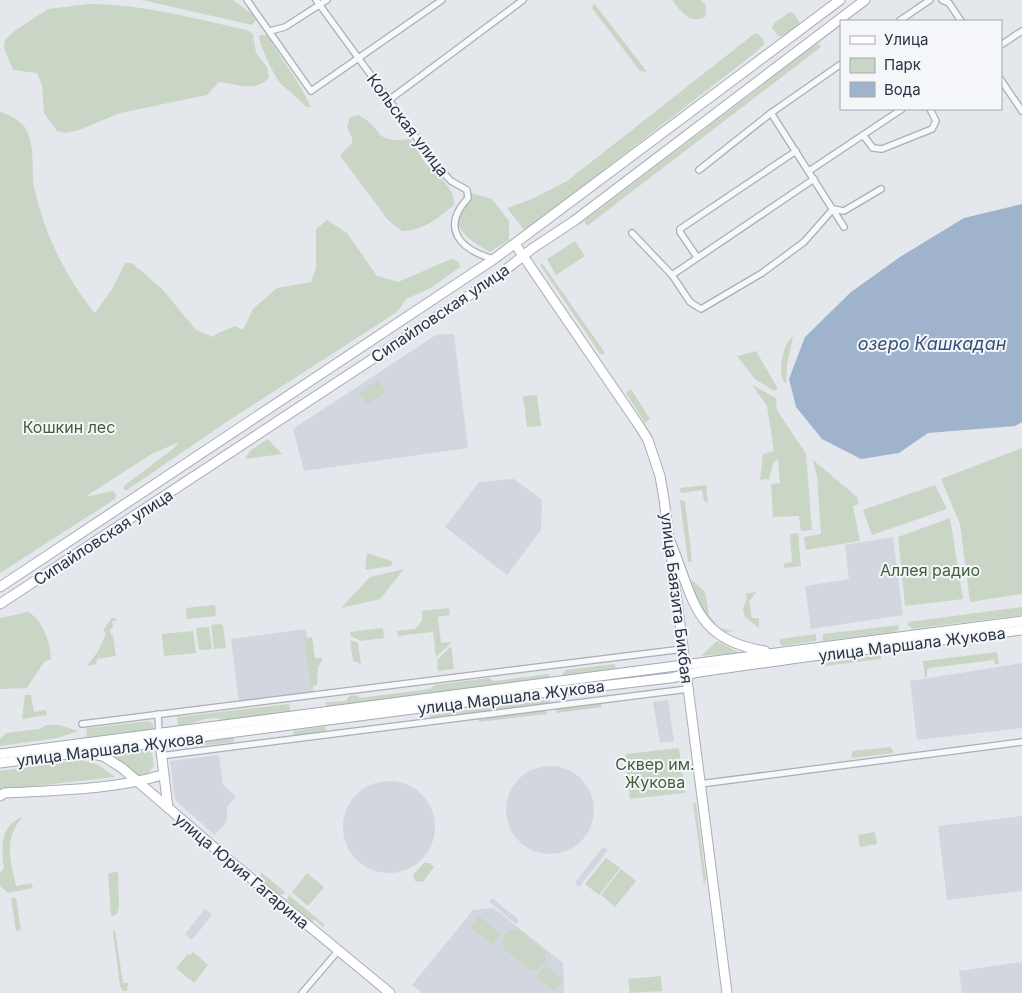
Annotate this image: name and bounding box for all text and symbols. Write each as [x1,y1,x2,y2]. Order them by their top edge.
legend [840,20,1002,110]
text: Улица [884,30,928,49]
text: Парк [884,55,921,74]
street label: Кольская улица [363,70,453,180]
text: Вода [884,80,921,99]
street label: Сипайловская улица [367,259,513,367]
water label: озеро Кашкадан [858,333,1007,354]
park label: Кошкин лес [23,417,115,437]
street label: Сипайловская улица [29,484,177,590]
street label: улица Баязита Бикбая [657,511,697,685]
park label: Аллея радио [880,560,980,580]
street label: улица Маршала Жукова [817,623,1007,665]
street label: улица Маршала Жукова [416,676,606,718]
street label: улица Маршала Жукова [15,728,205,770]
park label: Сквер им. Жукова [615,754,695,792]
street label: улица Юрия Гагарина [171,809,313,933]

